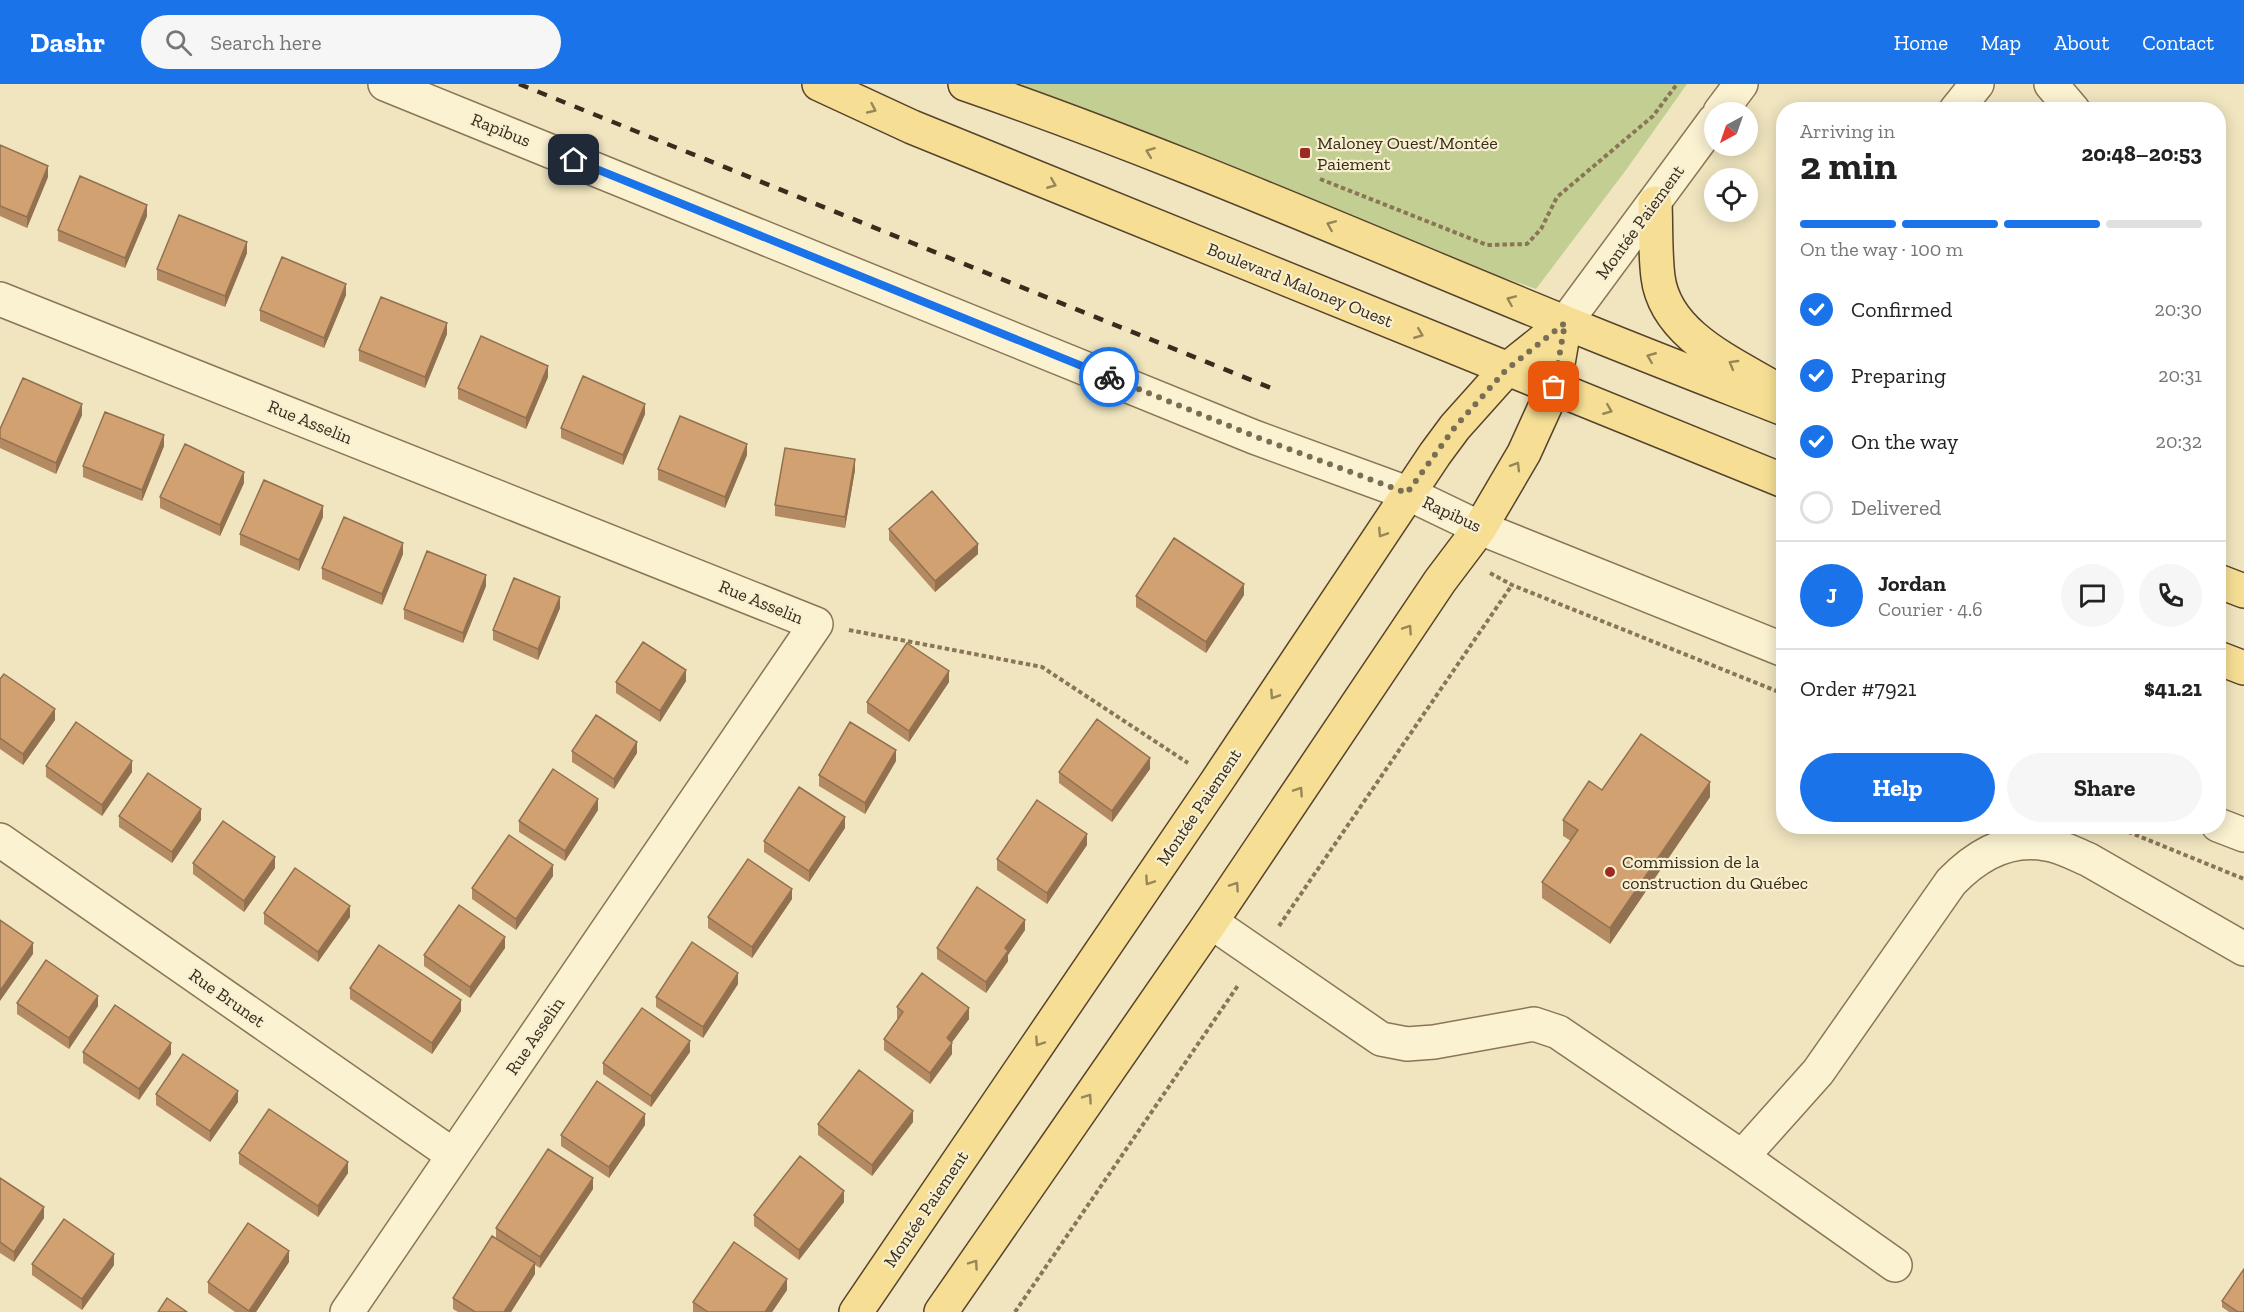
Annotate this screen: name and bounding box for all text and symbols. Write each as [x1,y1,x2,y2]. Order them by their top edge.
search box [141,15,561,69]
text: Dashr [30,26,105,59]
icon: search [162,26,195,59]
text: Search here [210,29,322,56]
text: Home [1894,30,1948,55]
text: Map [1981,30,2021,55]
text: About [2054,30,2109,55]
text: Contact [2142,30,2214,55]
one-way arrow [866,101,877,113]
north arrow [1704,102,1758,156]
map controls [1704,102,1758,222]
street label: Rapibus [468,108,534,152]
text: Arriving in [1800,119,1895,143]
place label: Maloney Ouest/Montée Paiement [1317,132,1498,175]
pin [548,134,599,185]
text: 20:48–20:53 [2082,140,2202,167]
text: 2 min [1800,142,1897,189]
icon: home [557,143,590,176]
marker: Maloney Ouest/Montée Paiement [1298,146,1312,160]
one-way arrow [1146,147,1157,159]
street label: Montée Paiement [1591,160,1689,284]
button: locate [1704,168,1758,222]
one-way arrow [1046,177,1057,189]
one-way arrow [1326,220,1337,232]
text: On the way · 100 m [1800,237,1963,261]
street label: Boulevard Maloney Ouest [1204,238,1396,332]
icon: check [1800,293,1833,326]
one-way arrow [1506,295,1517,307]
text: Confirmed [1851,296,1952,323]
text: 20:30 [2154,297,2202,321]
one-way arrow [1413,327,1424,339]
courier [1079,347,1139,407]
one-way arrow [1646,351,1657,364]
icon: check [1800,359,1833,392]
one-way arrow [1729,360,1739,371]
icon: bike [1093,361,1126,394]
pin [1528,361,1579,412]
text: Preparing [1851,362,1946,389]
text: 20:31 [2158,363,2202,387]
icon: bag [1537,370,1570,403]
street label: Rue Asselin [265,395,356,449]
one-way arrow [1602,403,1613,415]
icon: check [1800,425,1833,458]
text: On the way [1851,428,1958,455]
text: 20:32 [2156,429,2202,453]
one-way arrow [1508,462,1520,472]
street label: Rapibus [1419,491,1485,537]
text: Delivered [1851,494,1941,521]
one-way arrow [1378,526,1389,537]
button: chat [2061,564,2124,627]
button: phone [2139,564,2202,627]
text: Jordan [1878,570,1946,597]
street label: Rue Asselin [716,575,807,629]
text: J [1826,582,1837,609]
text: Courier · 4.6 [1878,597,1983,621]
one-way arrow [1401,624,1412,635]
text: Order #7921 [1800,675,1916,702]
text: $41.21 [2144,675,2202,702]
one-way arrow [1270,688,1281,699]
street label: Montée Paiement [1152,744,1246,870]
button: Help [1800,753,1995,822]
button: Share [2007,753,2202,822]
one-way arrow [1292,786,1303,797]
place label: Commission de la construction du Québec [1622,851,1808,894]
marker: Commission de la construction du Québec [1603,865,1617,879]
one-way arrow [1145,875,1156,886]
one-way arrow [1228,882,1239,893]
street label: Rue Brunet [185,964,270,1032]
street label: Rue Asselin [501,992,569,1079]
one-way arrow [1035,1036,1046,1047]
one-way arrow [1081,1094,1092,1105]
street label: Montée Paiement [879,1146,973,1272]
one-way arrow [967,1259,978,1270]

